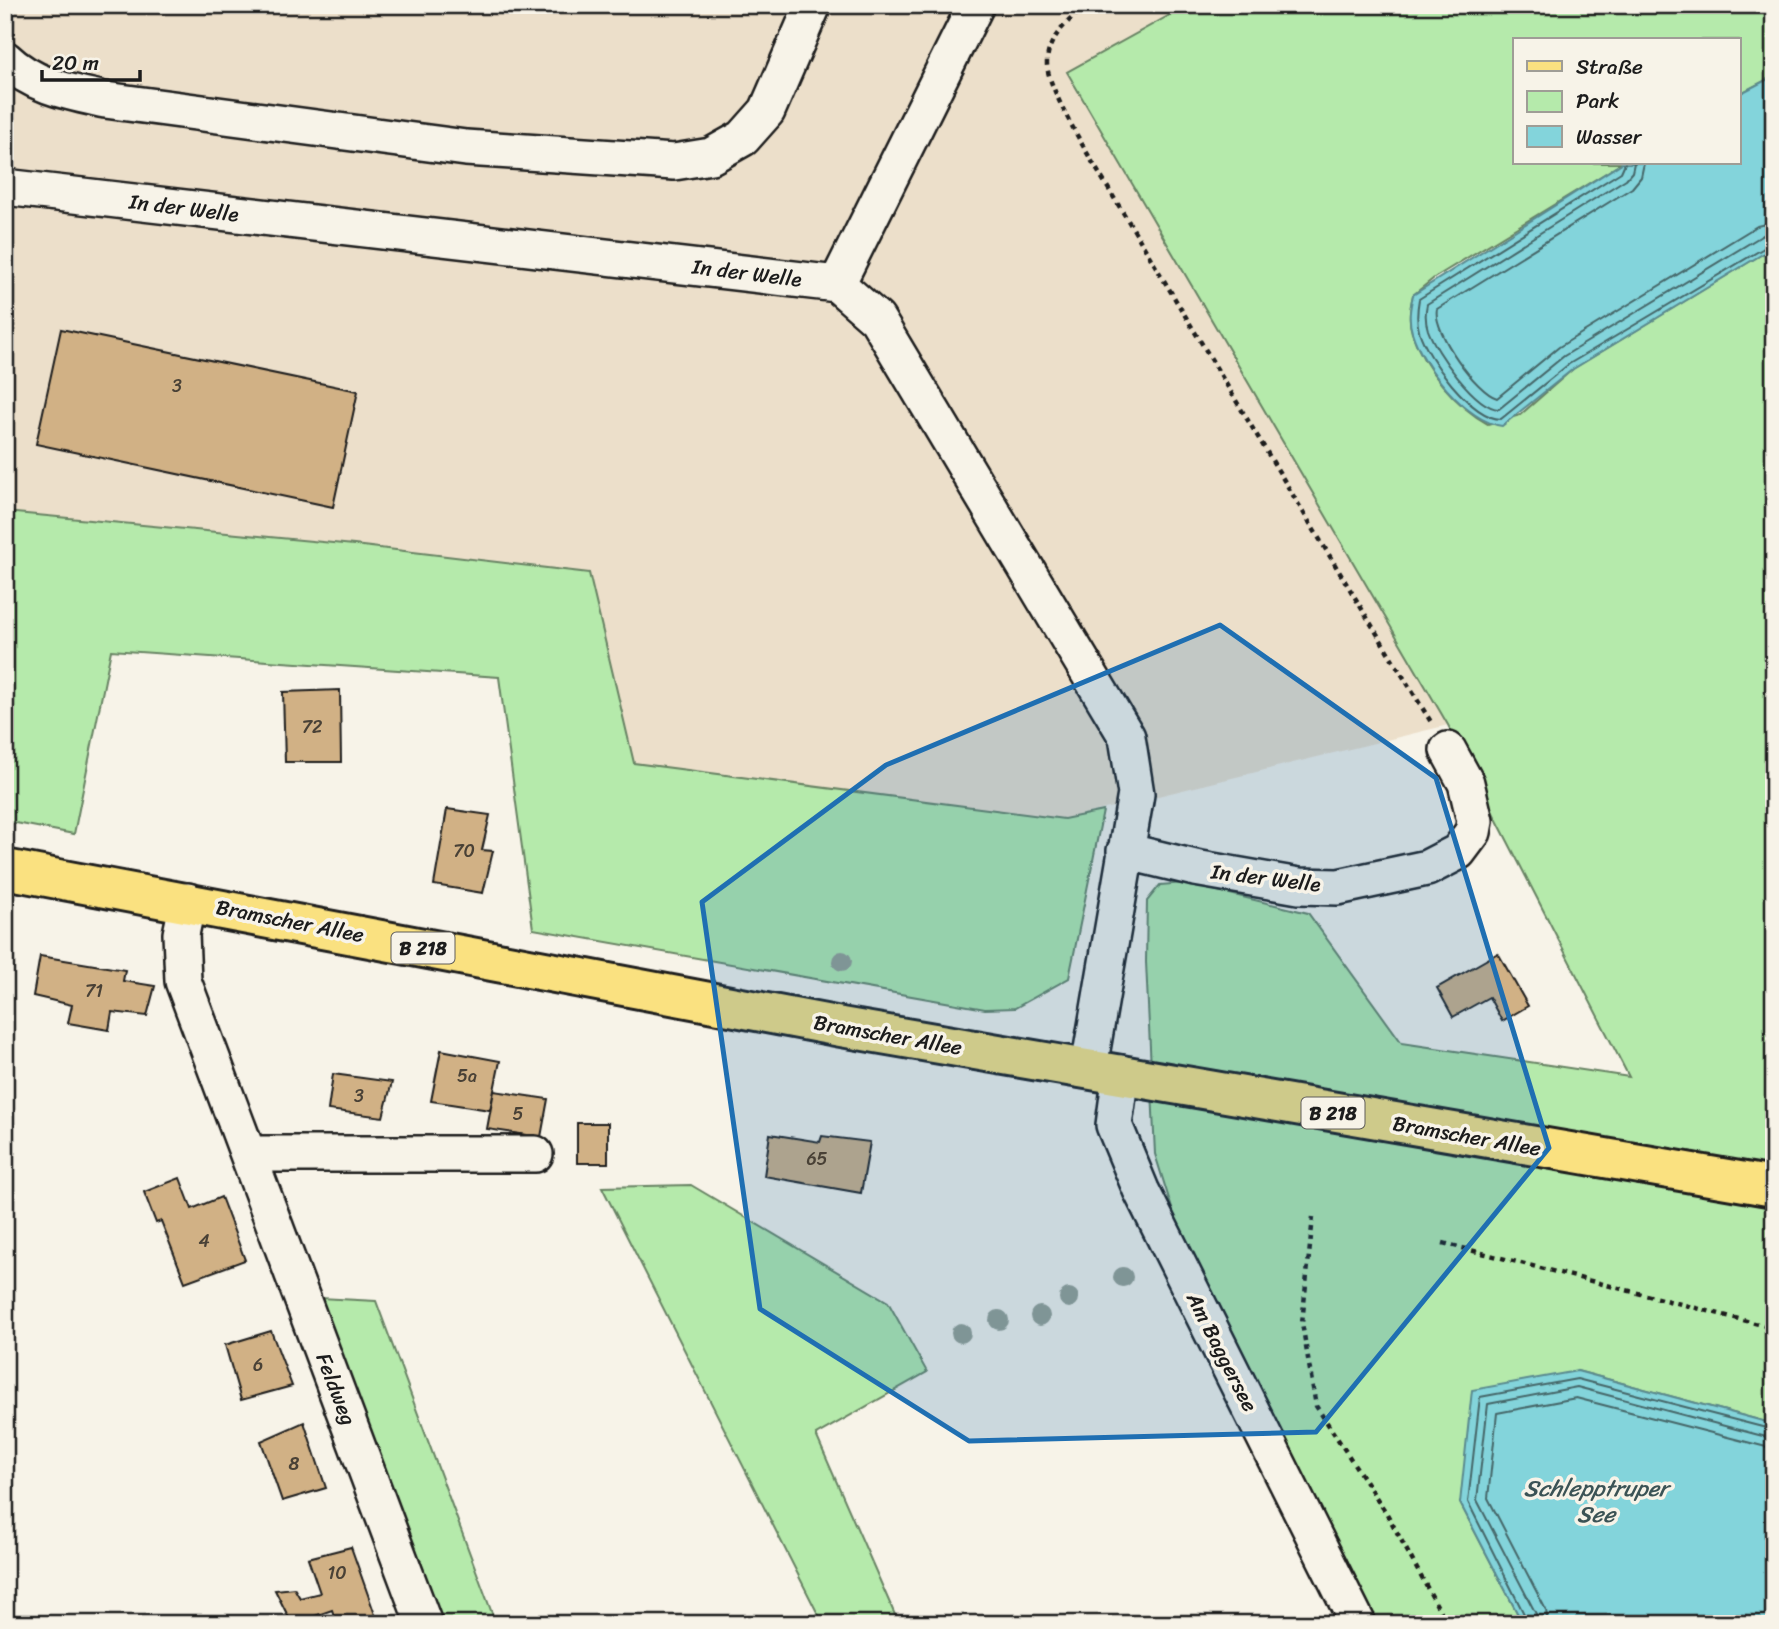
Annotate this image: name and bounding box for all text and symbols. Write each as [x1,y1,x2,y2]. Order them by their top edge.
scale bar [42,38,140,82]
legend [1513,38,1740,164]
text: 20 m [52,44,99,82]
text: Straße [1576,48,1643,86]
text: Park [1576,82,1619,120]
text: Wasser [1576,118,1643,156]
street label: In der Welle [126,182,241,234]
street label: In der Welle [689,247,804,299]
house number: 3 [172,370,182,402]
house number: 72 [302,711,322,743]
house number: 70 [453,835,475,867]
street label: In der Welle [1208,852,1323,904]
street label: Bramscher Allee [213,888,368,954]
road number: B 218 [392,932,454,964]
house number: 71 [85,975,103,1007]
street label: Bramscher Allee [811,1003,965,1067]
house number: 5a [457,1060,477,1092]
house number: 3 [354,1080,364,1112]
house number: 5 [513,1098,524,1130]
road number: B 218 [1302,1098,1364,1128]
street label: Bramscher Allee [1390,1104,1544,1168]
house number: 65 [806,1143,828,1175]
house number: 4 [198,1225,210,1257]
street label: Am Baggersee [1175,1284,1269,1419]
street label: Feldweg [305,1347,367,1431]
house number: 6 [253,1349,263,1381]
house number: 8 [289,1448,300,1480]
water label: Schlepptruper See [1524,1468,1672,1535]
house number: 10 [327,1557,347,1589]

